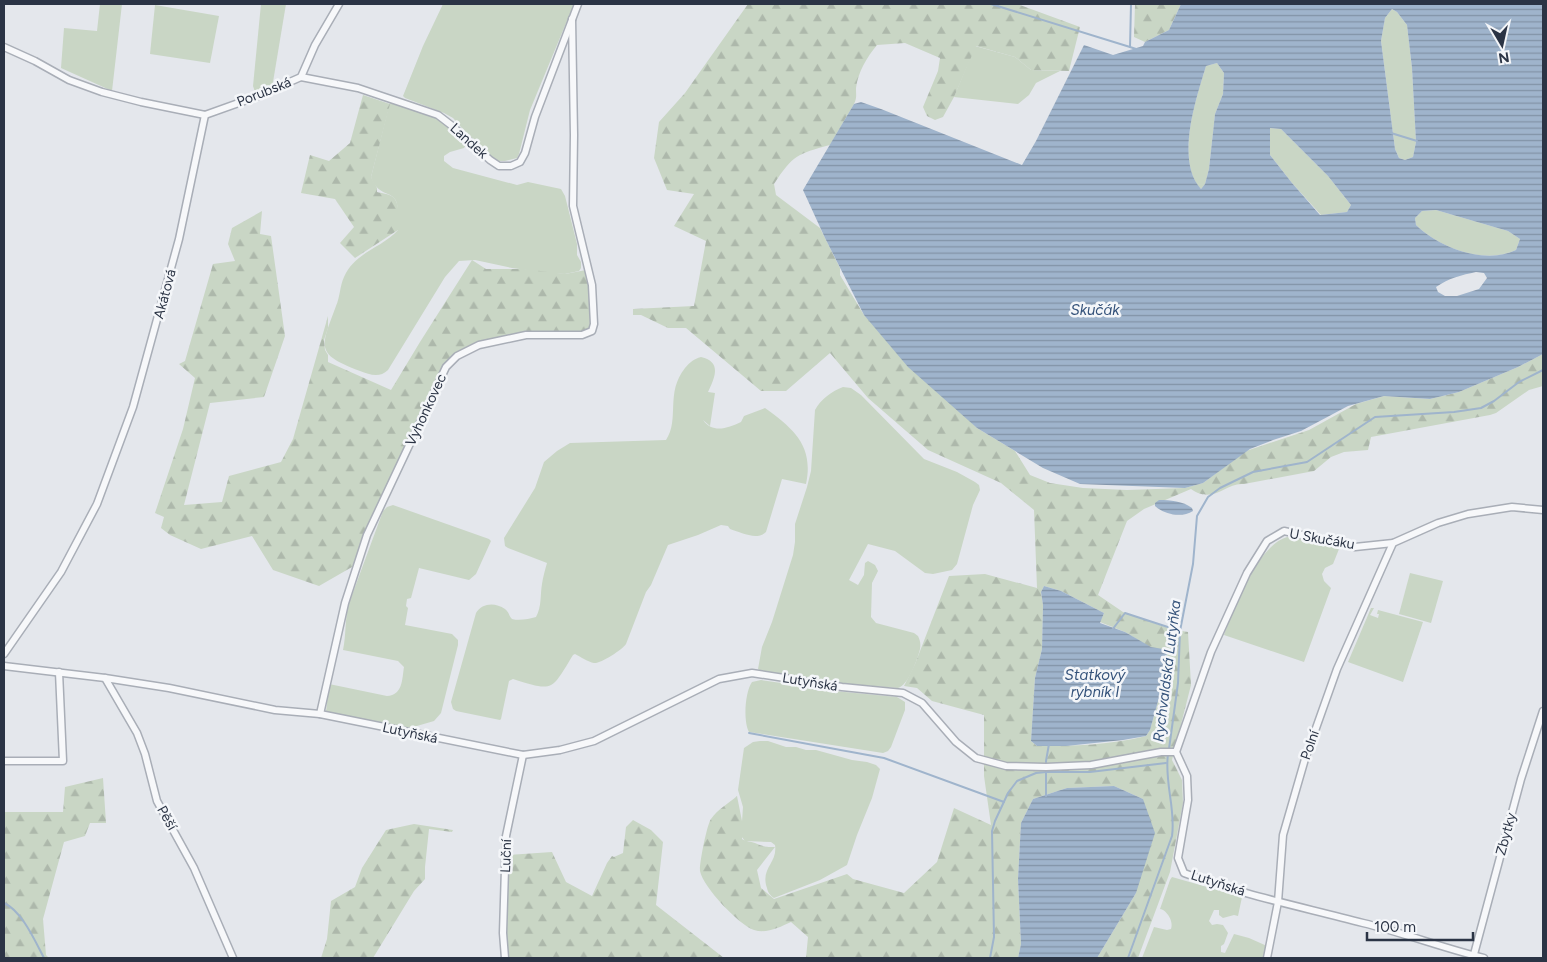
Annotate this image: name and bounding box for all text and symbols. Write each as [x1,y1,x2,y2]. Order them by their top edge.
north arrow [1477,20,1527,70]
text: N [1497,48,1511,67]
street label: Porubská [234,73,294,111]
street label: Landek [447,120,492,162]
street label: Akátová [150,267,180,321]
water label: Skučák [1070,301,1120,319]
street label: Vyhonkovec [402,371,450,449]
street label: U Skučáku [1288,525,1356,553]
water label: Rychvaldská Lutyňka [1149,599,1185,743]
water label: Statkový rybník I [1065,666,1127,701]
street label: Lutyňská [781,669,839,695]
street label: Lutyňská [381,719,439,747]
street label: Polní [1297,727,1323,762]
street label: Pěší [153,803,181,834]
street label: Zbytky [1492,810,1520,857]
street label: Luční [497,838,515,873]
street label: Lutyňská [1189,866,1247,900]
scale bar [1367,910,1473,942]
text: 100 m [1374,918,1416,936]

